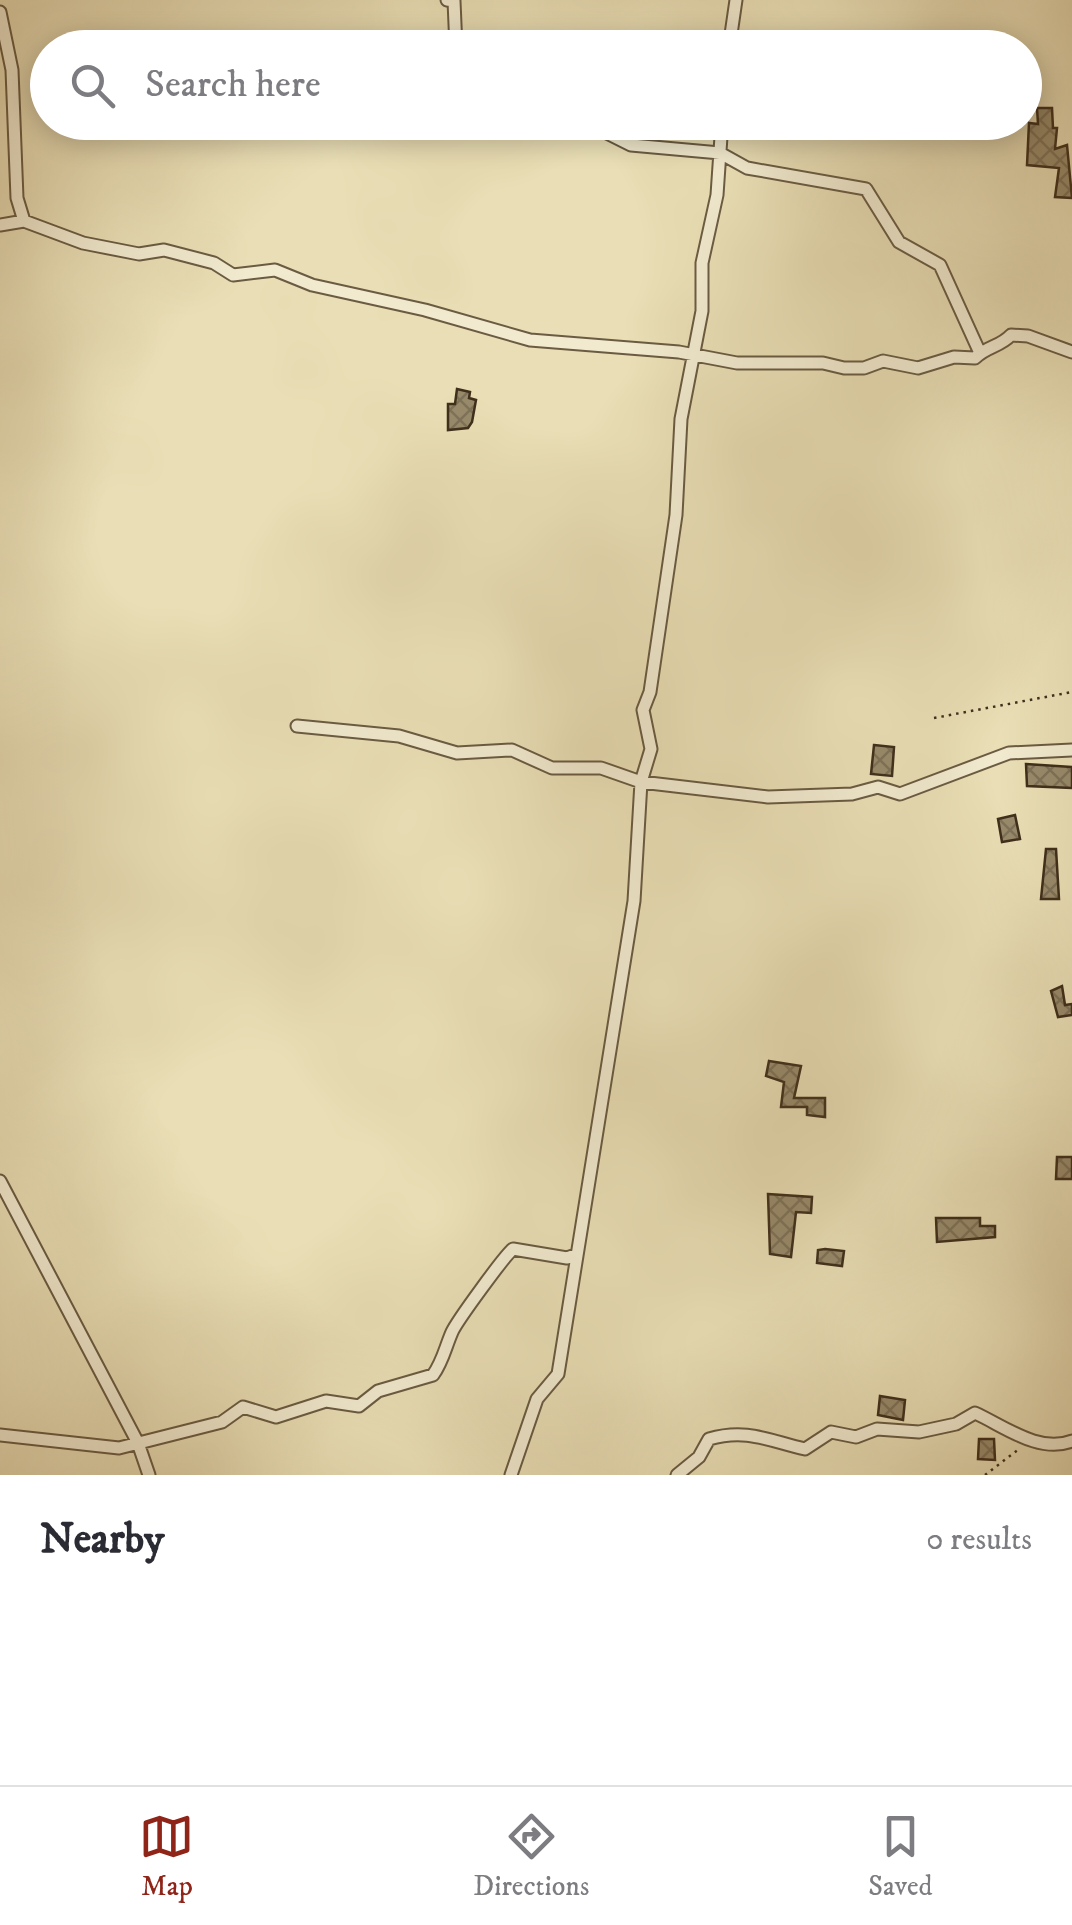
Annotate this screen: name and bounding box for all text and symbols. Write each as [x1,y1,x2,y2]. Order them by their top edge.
search box [30,30,1042,140]
icon: search [65,58,120,113]
text: Search here [145,61,321,109]
text: Nearby [40,1514,164,1566]
text: 0 results [926,1520,1032,1560]
tab: Map [139,1809,194,1904]
tab: Directions [473,1809,589,1904]
tab: Saved [868,1809,933,1904]

